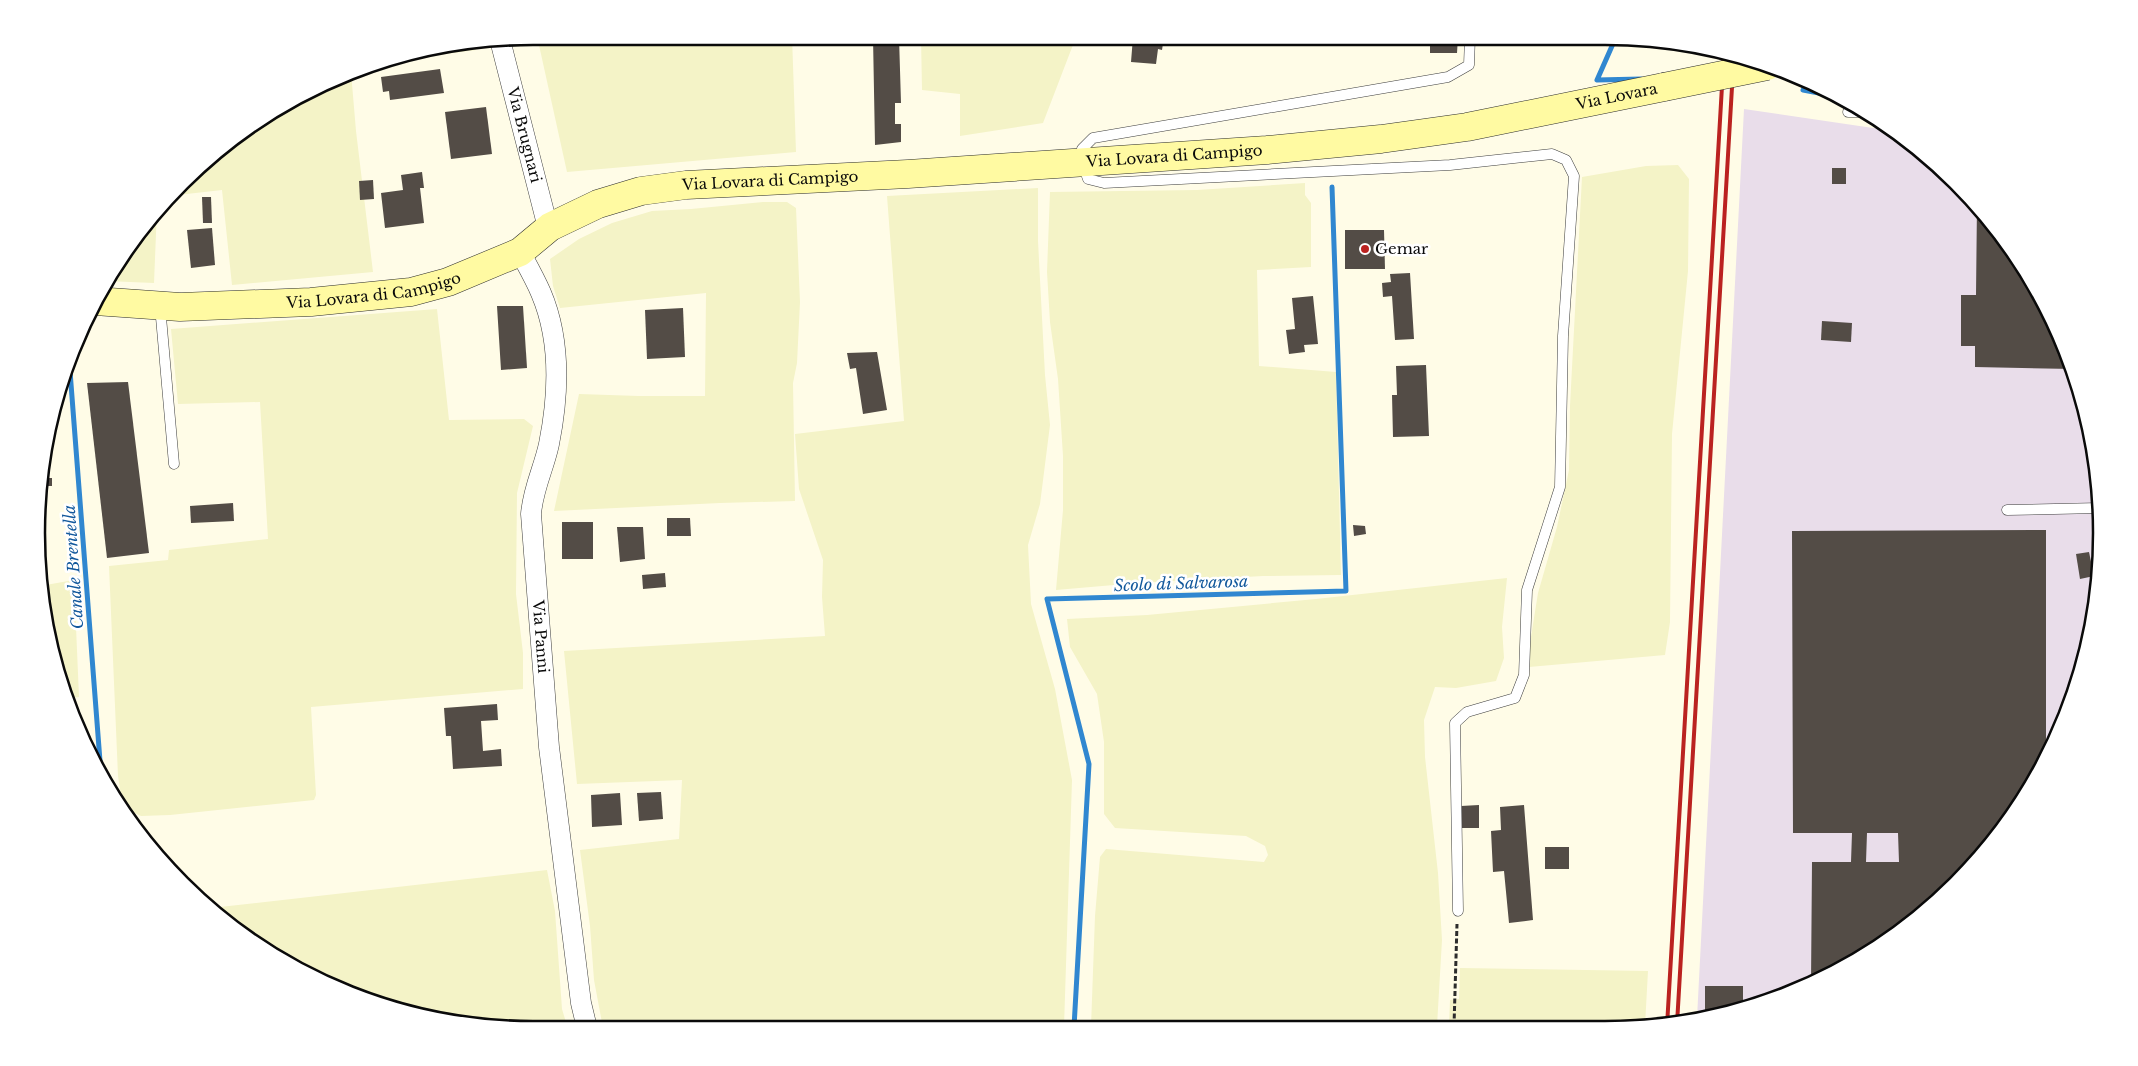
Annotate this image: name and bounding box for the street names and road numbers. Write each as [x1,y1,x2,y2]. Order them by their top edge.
street label: Via Lovara [1573,78,1660,114]
street label: Via Brugnari [503,84,546,185]
street label: Via Lovara di Campigo [1085,140,1263,171]
street label: Via Lovara di Campigo [680,166,859,194]
street label: Via Lovara di Campigo [285,268,464,312]
street label: Via Panni [529,598,553,674]

